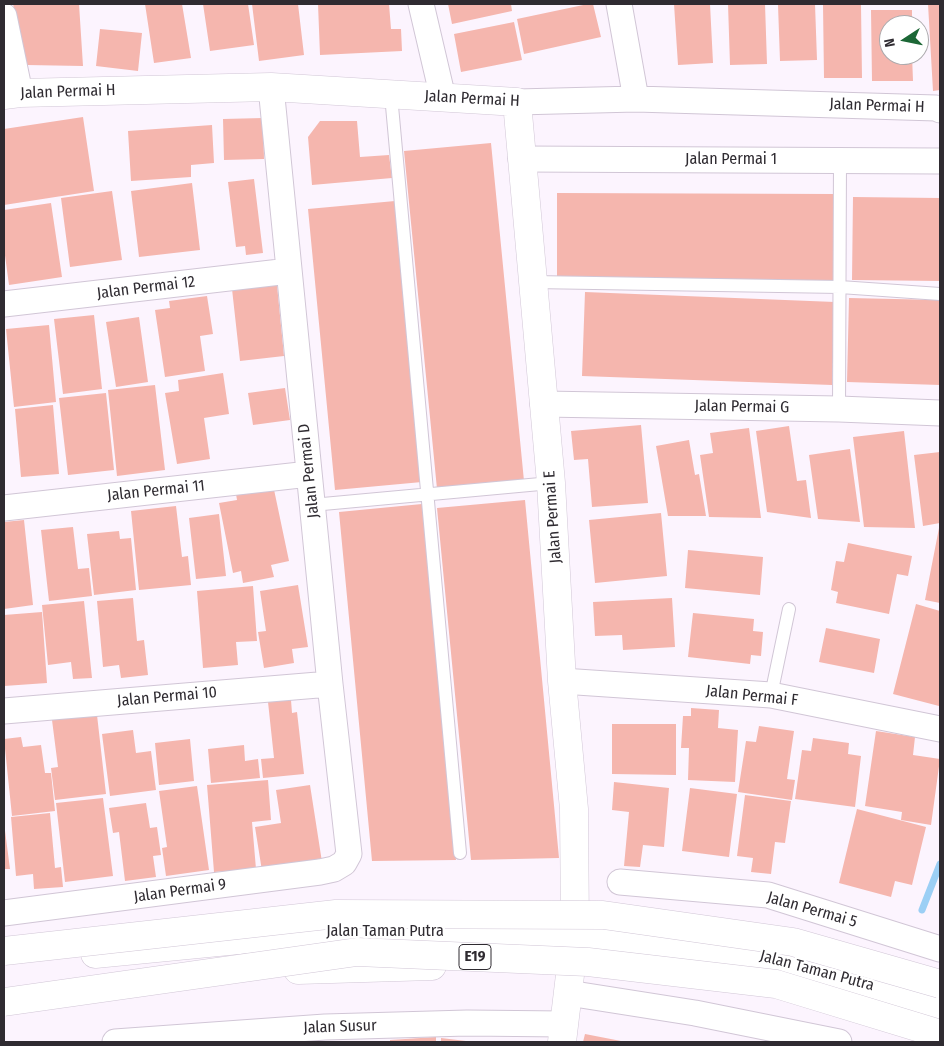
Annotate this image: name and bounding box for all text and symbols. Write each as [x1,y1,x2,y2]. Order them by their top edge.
north arrow [879,15,929,65]
text: N [881,37,899,49]
street label: Jalan Permai H [20,81,116,103]
street label: Jalan Permai H [424,87,520,111]
street label: Jalan Permai H [829,95,925,117]
street label: Jalan Permai 1 [685,150,777,170]
street label: Jalan Permai 12 [96,272,196,304]
street label: Jalan Permai G [694,397,790,417]
street label: Jalan Permai D [294,423,324,519]
street label: Jalan Permai E [540,470,566,564]
street label: Jalan Permai 11 [106,476,206,506]
street label: Jalan Permai F [705,682,799,710]
street label: Jalan Permai 10 [116,683,218,711]
street label: Jalan Permai 9 [132,875,228,907]
street label: Jalan Permai 5 [765,888,859,932]
street label: Jalan Taman Putra [326,922,444,942]
road number: E19 [459,944,491,970]
street label: Jalan Taman Putra [758,947,876,995]
street label: Jalan Susur [303,1016,377,1038]

